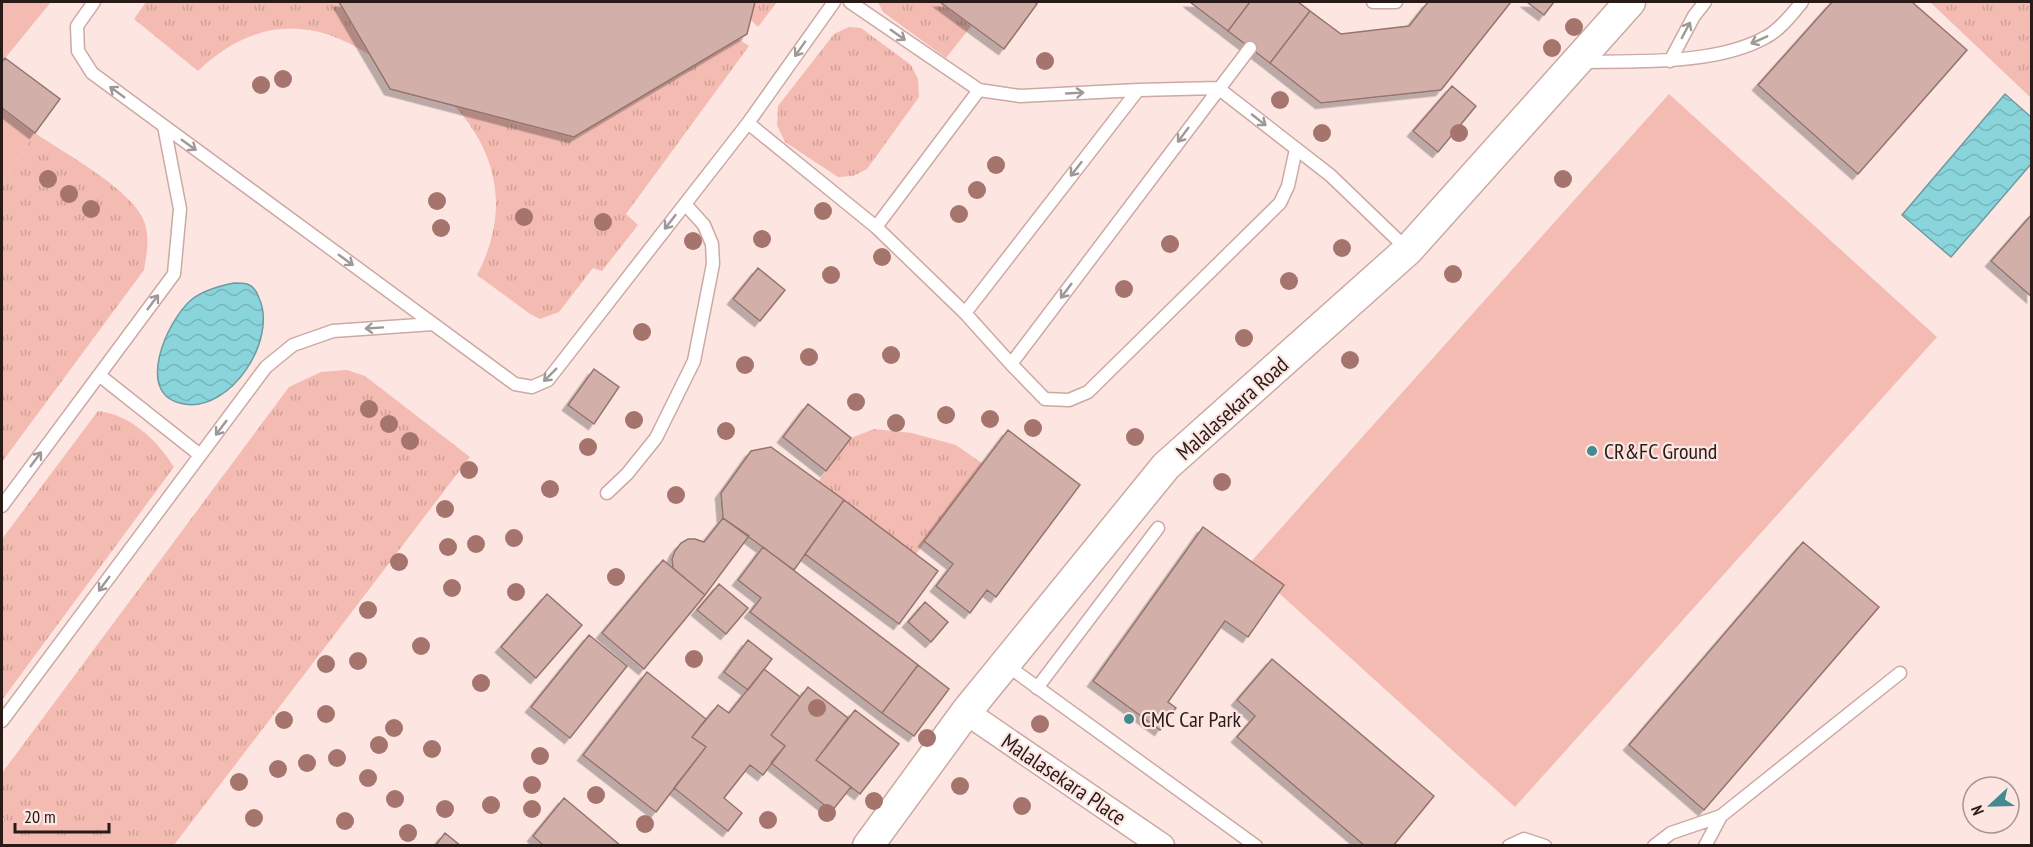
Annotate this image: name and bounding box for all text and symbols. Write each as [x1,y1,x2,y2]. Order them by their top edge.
one-way arrow [1681,22,1692,40]
one-way arrow [889,29,906,41]
one-way arrow [1751,35,1769,46]
one-way arrow [794,41,806,57]
one-way arrow [109,85,125,98]
one-way arrow [1065,87,1085,98]
one-way arrow [1251,113,1267,126]
one-way arrow [1177,126,1190,142]
one-way arrow [180,139,196,151]
one-way arrow [1070,161,1083,177]
one-way arrow [664,214,677,230]
one-way arrow [337,254,353,266]
one-way arrow [1060,282,1072,298]
one-way arrow [147,295,159,311]
one-way arrow [365,323,385,334]
street label: Malalasekara Road [1170,350,1294,466]
one-way arrow [543,367,558,382]
one-way arrow [214,420,227,436]
place label: CR&FC Ground [1604,437,1717,465]
marker: CR&FC Ground [1585,444,1599,458]
one-way arrow [30,451,43,467]
one-way arrow [98,576,110,592]
place label: CMC Car Park [1141,705,1242,733]
marker: CMC Car Park [1122,712,1136,726]
street label: Malalasekara Place [996,727,1132,831]
north arrow [1961,775,2021,835]
scale bar [15,796,110,834]
text: N [1966,803,1988,818]
text: 20 m [24,805,56,828]

